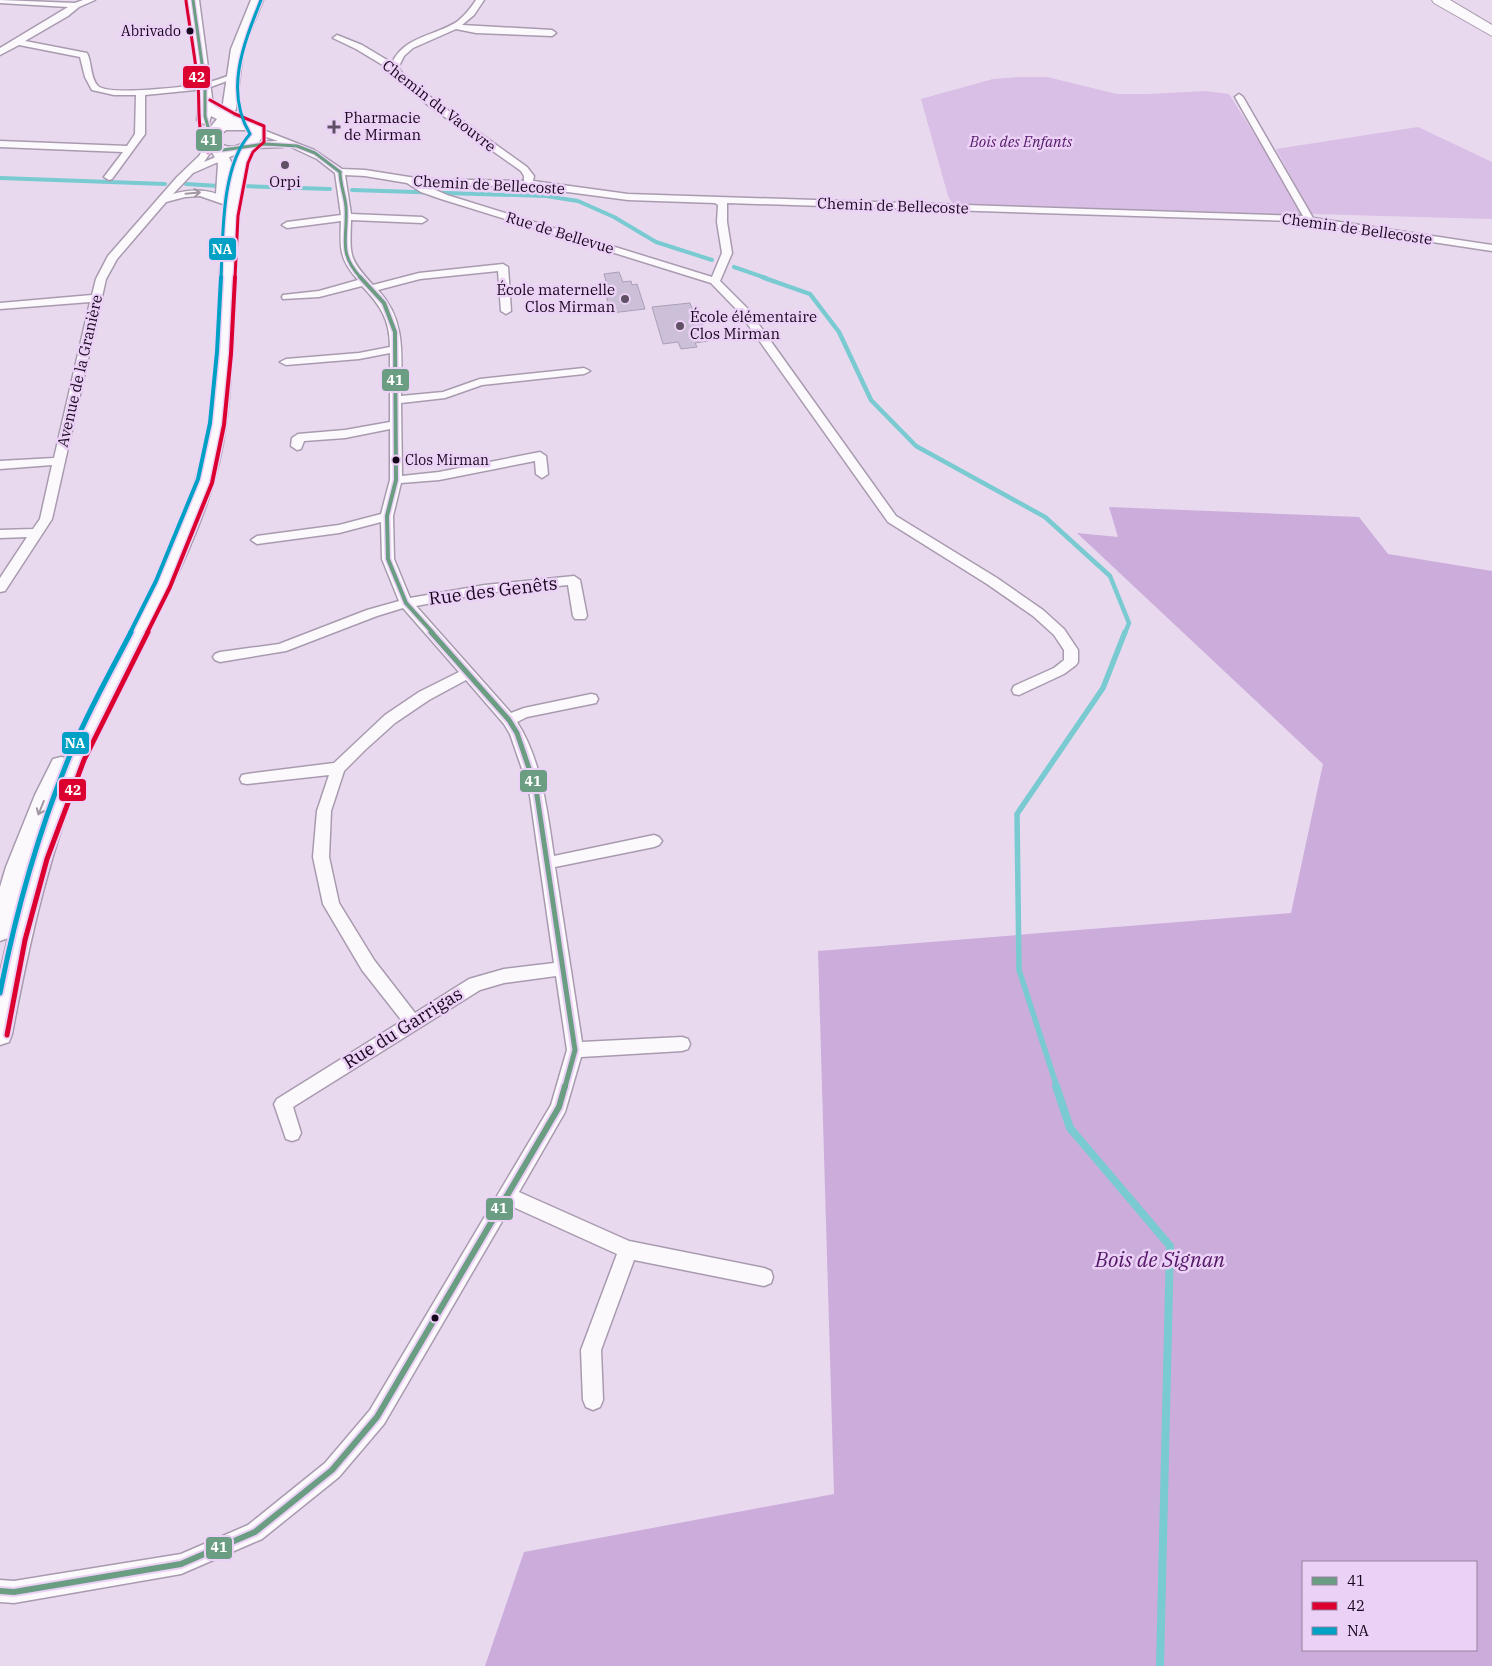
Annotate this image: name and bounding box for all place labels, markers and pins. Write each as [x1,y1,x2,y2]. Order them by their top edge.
place label: Abrivado [121,22,181,40]
marker: Abrivado [185,26,195,36]
place label: Pharmacie de Mirman [344,108,422,144]
marker: Pharmacie de Mirman [328,121,340,133]
marker: Orpi [279,159,291,171]
place label: Orpi [269,172,301,191]
place label: École maternelle Clos Mirman [496,280,615,316]
marker: École maternelle Clos Mirman [619,293,631,305]
place label: École élémentaire Clos Mirman [690,307,817,343]
marker: École élémentaire Clos Mirman [674,320,686,332]
place label: Clos Mirman [405,451,489,469]
marker: Clos Mirman [391,455,401,465]
unlabelled marker [430,1313,440,1323]

